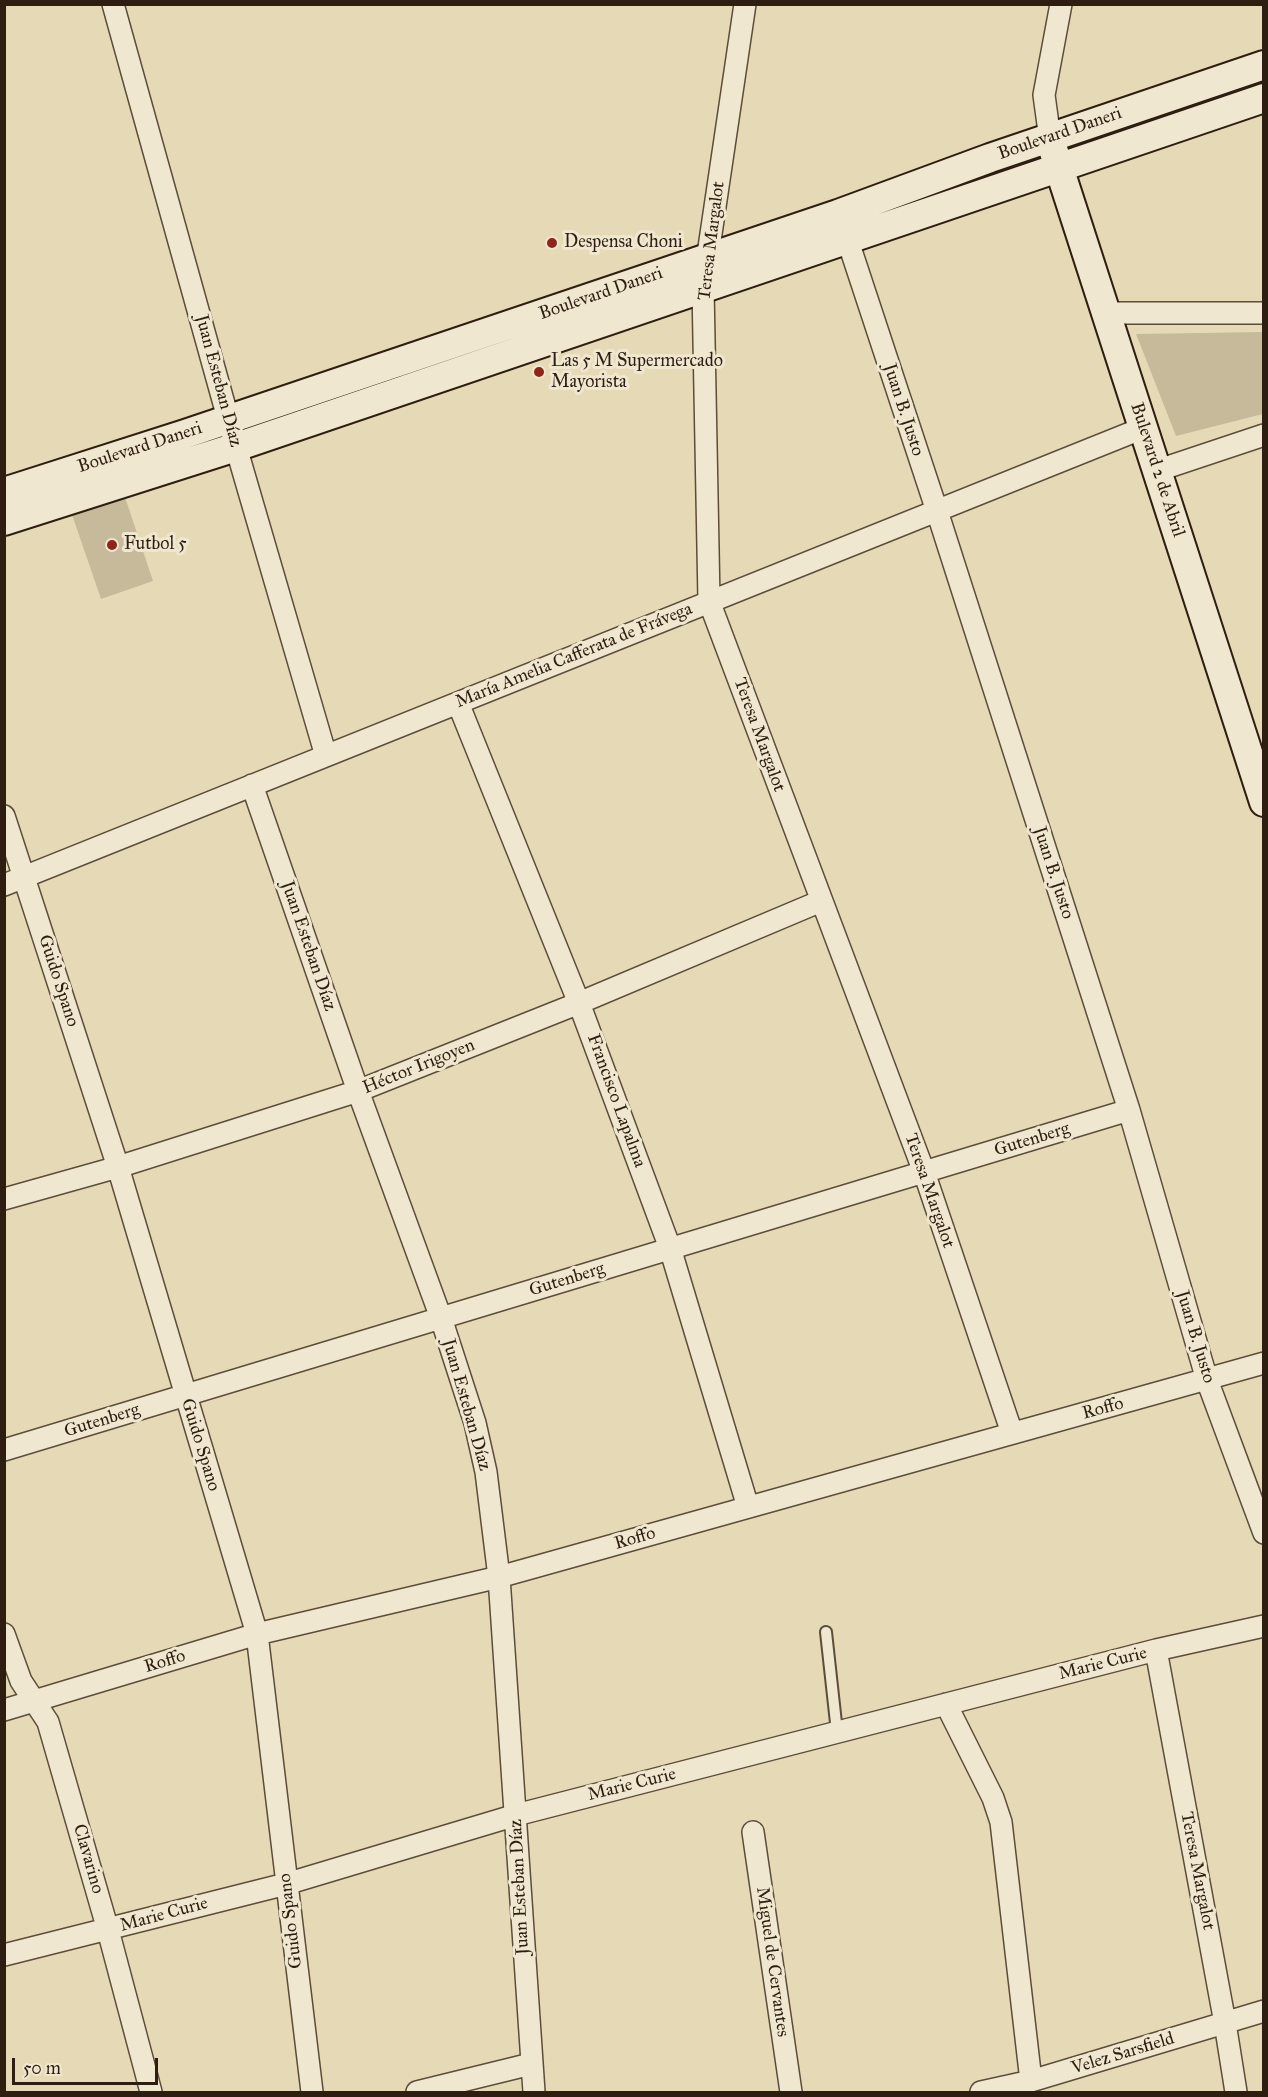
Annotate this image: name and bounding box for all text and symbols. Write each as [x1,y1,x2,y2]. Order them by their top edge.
street label: Boulevard Daneri [995,103,1125,165]
street label: Teresa Margalot [694,180,730,302]
place label: Despensa Choni [564,232,683,254]
marker: Despensa Choni [545,236,559,250]
street label: Boulevard Daneri [536,263,666,325]
street label: Juan Esteban Díaz [190,312,246,450]
place label: Las 5 M Supermercado Mayorista [551,351,723,394]
street label: Juan B. Justo [878,361,928,459]
marker: Las 5 M Supermercado Mayorista [532,365,546,379]
street label: Bulevard 2 de Abril [1125,400,1189,540]
street label: Boulevard Daneri [75,418,205,478]
place label: Futbol 5 [124,534,187,556]
marker: Futbol 5 [105,538,119,552]
street label: María Amelia Cafferata de Frávega [452,599,696,713]
street label: Teresa Margalot [728,675,790,795]
street label: Juan B. Justo [1028,824,1078,922]
street label: Juan Esteban Díaz [276,878,340,1014]
street label: Guido Spano [33,932,83,1030]
street label: Francisco Lapalma [582,1031,650,1171]
street label: Héctor Irigoyen [360,1035,478,1099]
street label: Gutenberg [992,1118,1072,1162]
street label: Teresa Margalot [899,1131,959,1251]
street label: Gutenberg [527,1258,607,1302]
street label: Juan B. Justo [1171,1288,1219,1386]
street label: Juan Esteban Díaz [437,1337,495,1473]
street label: Roffo [1080,1393,1126,1425]
street label: Guido Spano [176,1396,224,1494]
street label: Gutenberg [62,1399,142,1443]
street label: Roffo [612,1523,658,1555]
street label: Marie Curie [1057,1643,1149,1685]
street label: Roffo [142,1646,188,1678]
street label: Marie Curie [586,1764,678,1806]
street label: Teresa Margalot [1175,1810,1219,1932]
street label: Juan Esteban Díaz [506,1819,534,1955]
street label: Clavarino [68,1822,108,1896]
street label: Guido Spano [274,1872,308,1970]
street label: Miguel de Cervantes [751,1886,793,2038]
street label: Marie Curie [118,1893,210,1937]
street label: Velez Sarsfield [1069,2028,1177,2080]
scale bar [15,2046,160,2084]
text: 50 m [23,2057,61,2079]

